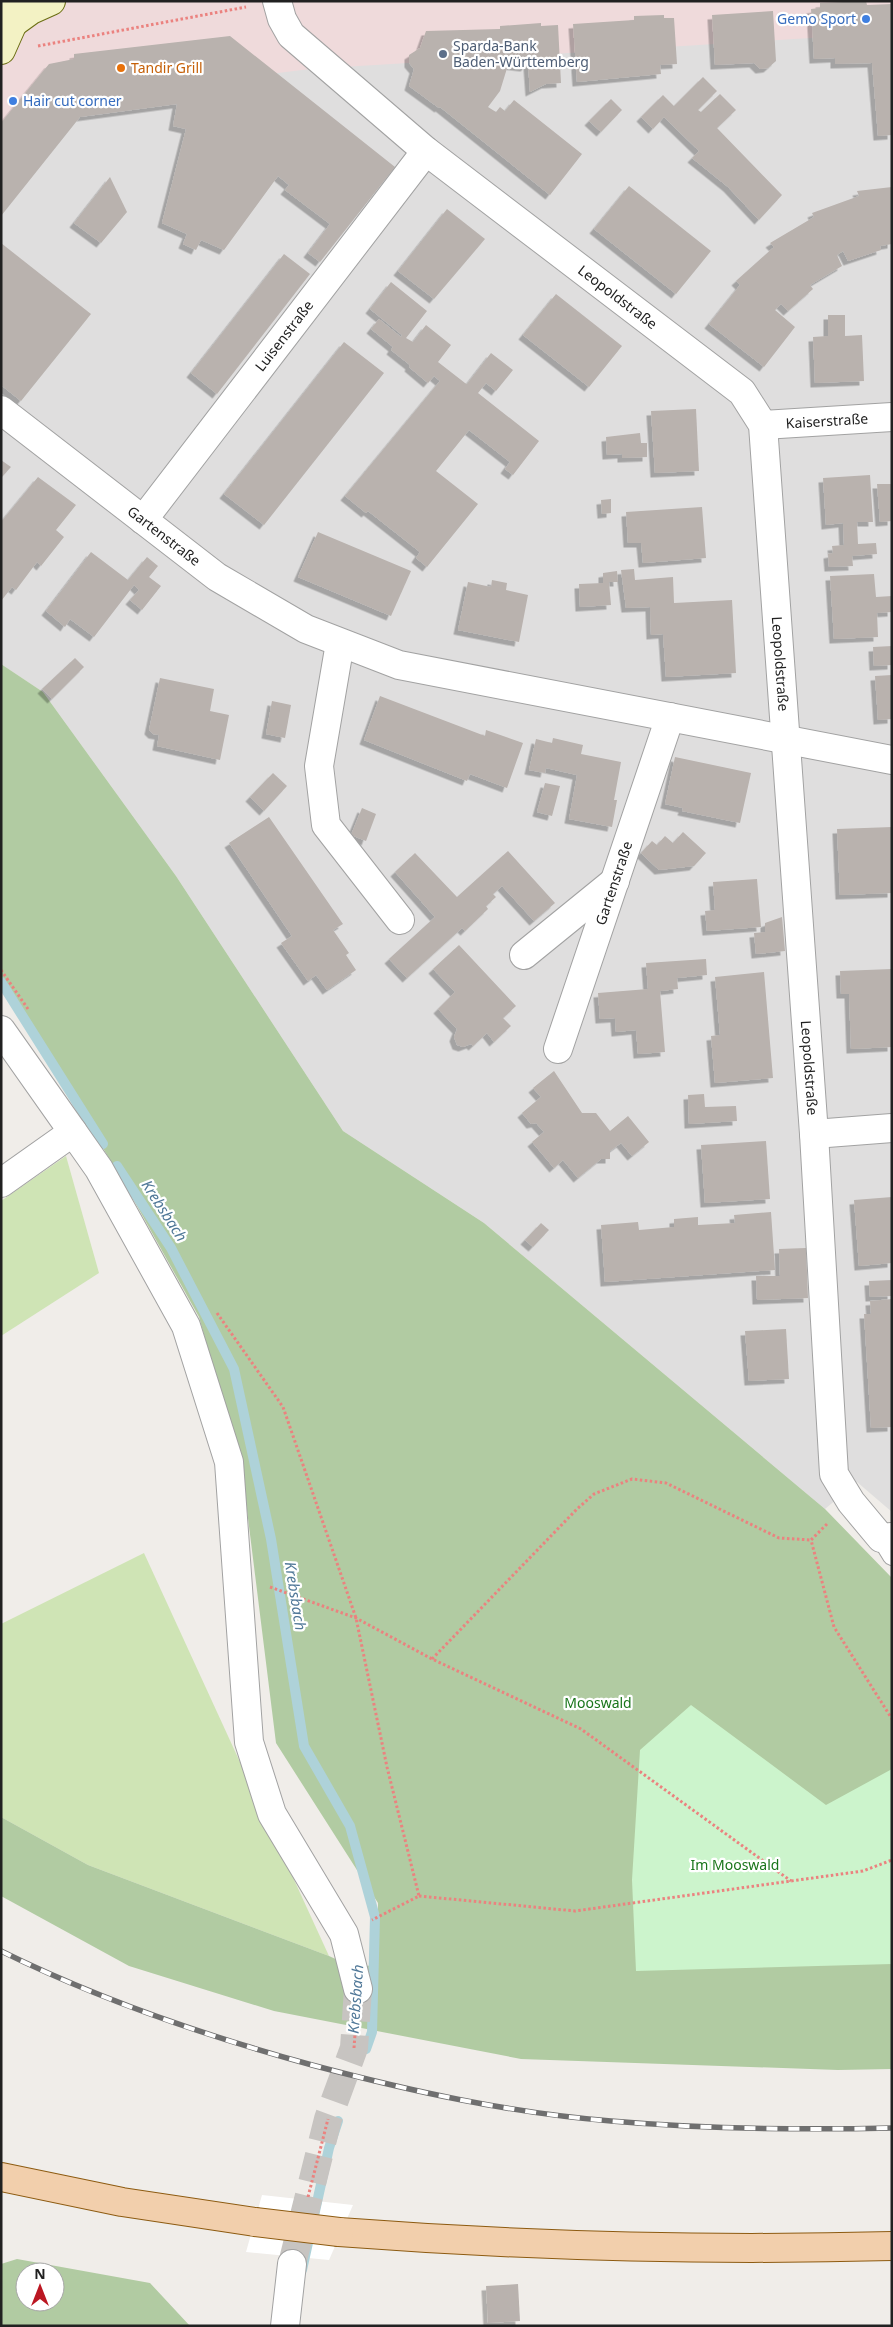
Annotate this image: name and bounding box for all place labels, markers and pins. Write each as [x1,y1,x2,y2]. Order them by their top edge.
place label: Gemo Sport [777,9,856,28]
marker: Gemo Sport [860,13,872,25]
place label: Sparda-Bank Baden-Württemberg [453,36,589,71]
marker: Sparda-Bank Baden-Württemberg [437,48,449,60]
place label: Tandir Grill [131,58,203,77]
marker: Tandir Grill [115,62,127,74]
place label: Hair cut corner [23,91,122,110]
marker: Hair cut corner [7,95,19,107]

